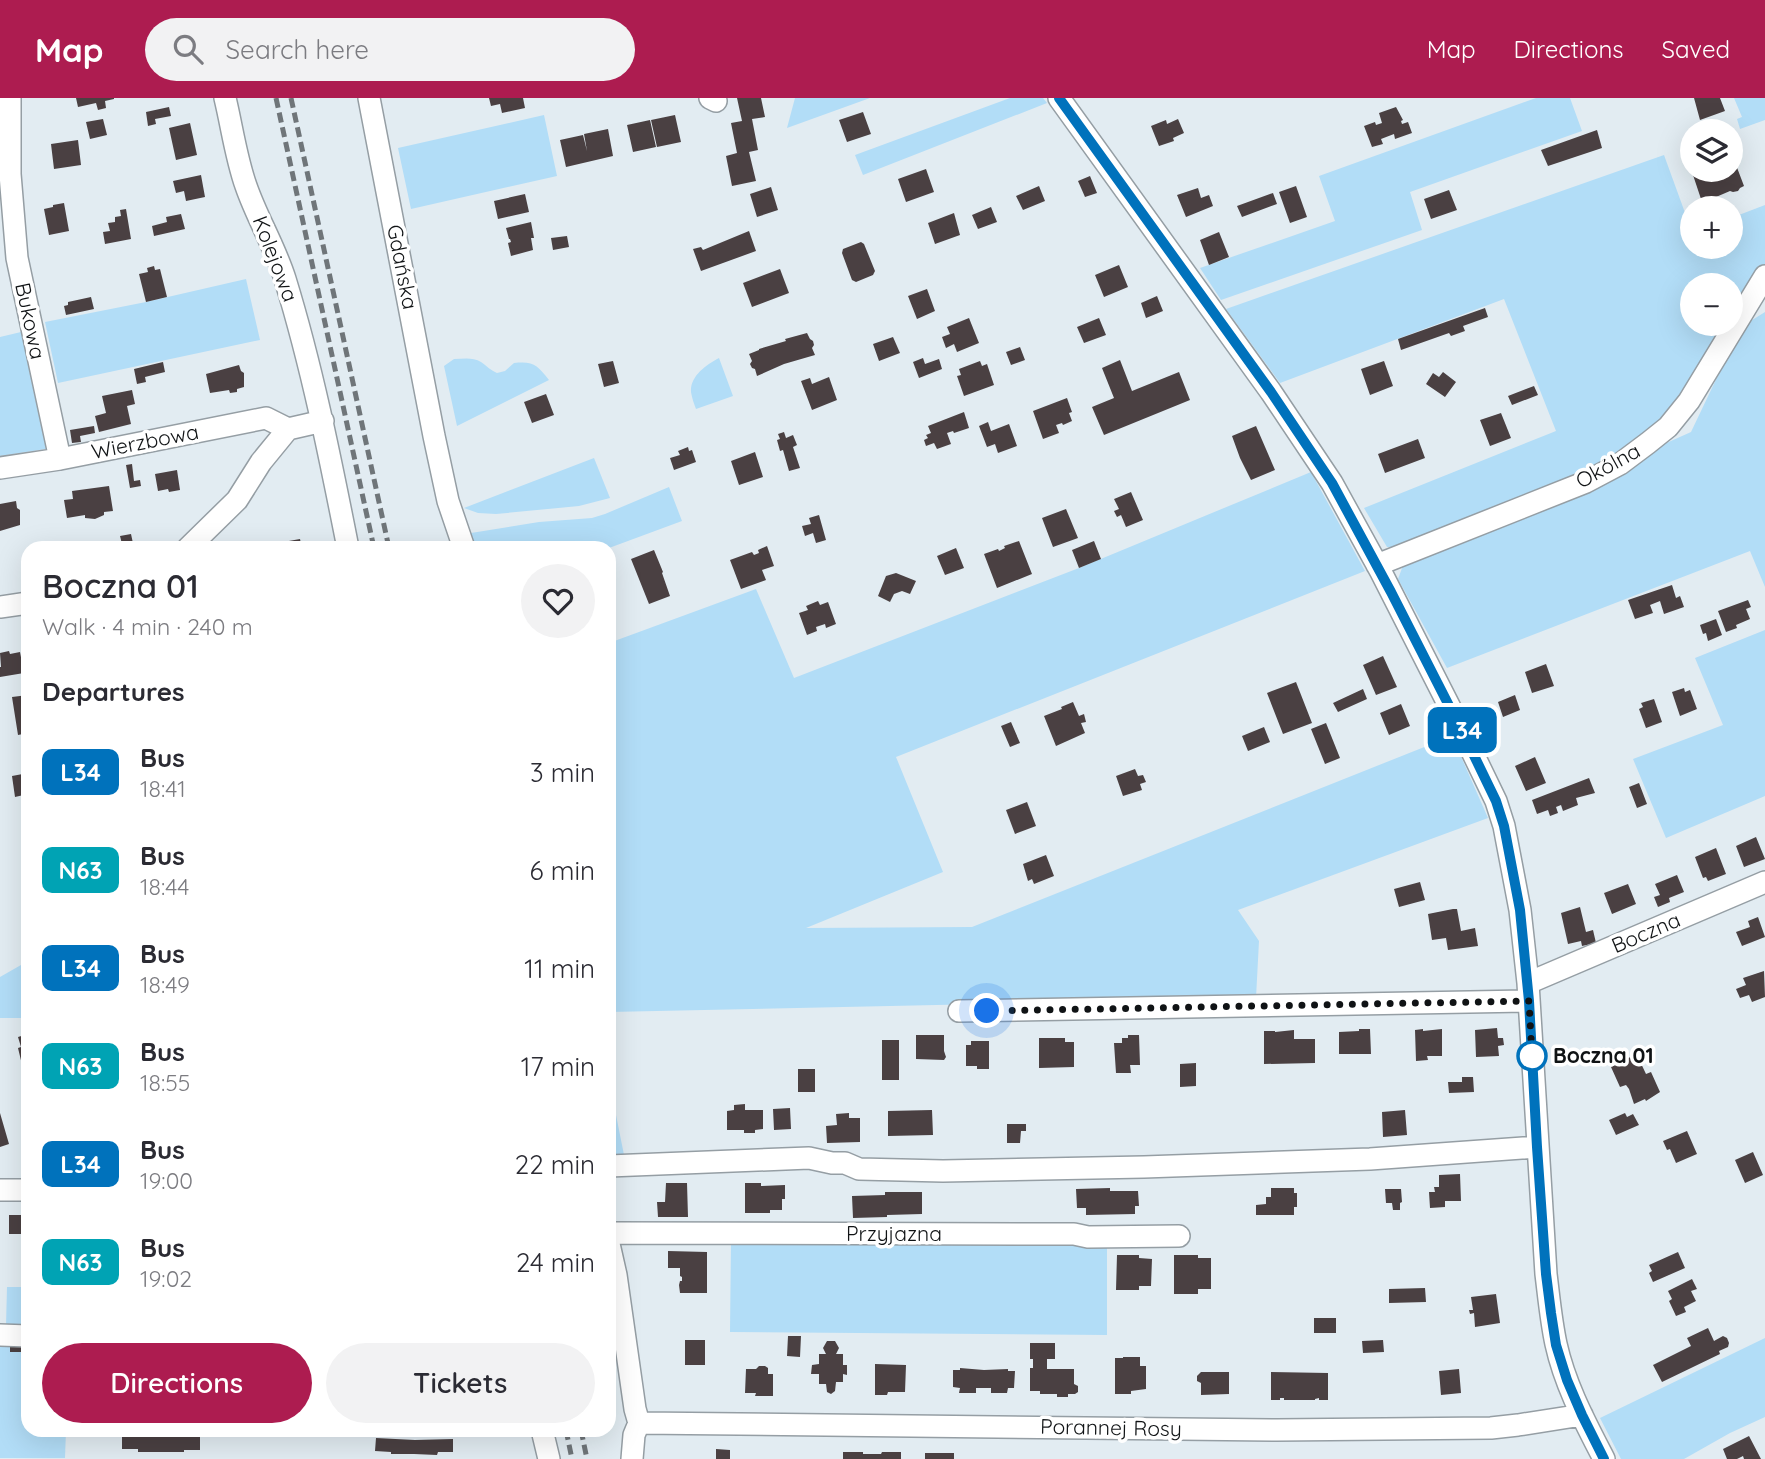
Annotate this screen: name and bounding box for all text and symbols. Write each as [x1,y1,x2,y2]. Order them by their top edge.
search box [145,18,635,81]
text: Map [35,29,103,70]
icon: search [169,30,207,68]
text: Search here [225,33,369,66]
text: Map [1427,34,1476,64]
text: Directions [1514,34,1624,64]
text: Saved [1662,34,1730,64]
map controls [1680,119,1743,336]
button: layers [1680,119,1743,182]
button: + [1680,196,1743,259]
street label: Kolejowa [248,212,304,305]
street label: Gdańska [382,222,424,311]
button: − [1680,273,1743,336]
street label: Bukowa [10,280,52,361]
street label: Wierzbowa [89,418,201,464]
street label: Okólna [1571,437,1644,493]
button: heart [521,564,595,638]
text: Boczna 01 [42,565,199,606]
text: Walk · 4 min · 240 m [42,612,253,641]
text: Departures [42,675,185,708]
line badge: L34 [1422,707,1502,753]
text: L34 [1442,715,1482,745]
text: Bus [140,741,185,774]
text: 3 min [530,756,595,789]
text: L34 [60,757,101,787]
text: 18:41 [140,774,186,803]
text: Bus [140,839,185,872]
text: 6 min [530,854,595,887]
text: N63 [59,855,102,885]
text: 18:44 [140,872,189,901]
street label: Boczna [1607,906,1684,958]
text: Bus [140,937,185,970]
text: 11 min [524,952,595,985]
text: L34 [60,953,101,983]
text: 18:49 [140,970,190,999]
your location [969,993,1004,1028]
text: Bus [140,1035,185,1068]
marker: Boczna 01 [1517,1041,1547,1071]
place label: Boczna 01 [1553,1042,1654,1068]
text: 17 min [521,1050,595,1083]
text: N63 [59,1051,102,1081]
text: 18:55 [140,1068,190,1097]
text: Bus [140,1133,185,1166]
text: 22 min [515,1148,595,1181]
text: L34 [60,1149,101,1179]
text: 19:00 [140,1166,193,1195]
street label: Przyjazna [846,1220,942,1246]
text: Bus [140,1231,185,1264]
text: 24 min [516,1246,595,1279]
text: N63 [59,1247,102,1277]
text: 19:02 [140,1264,192,1293]
button: Directions [42,1343,312,1423]
button: Tickets [326,1343,595,1423]
street label: Porannej Rosy [1040,1413,1182,1441]

